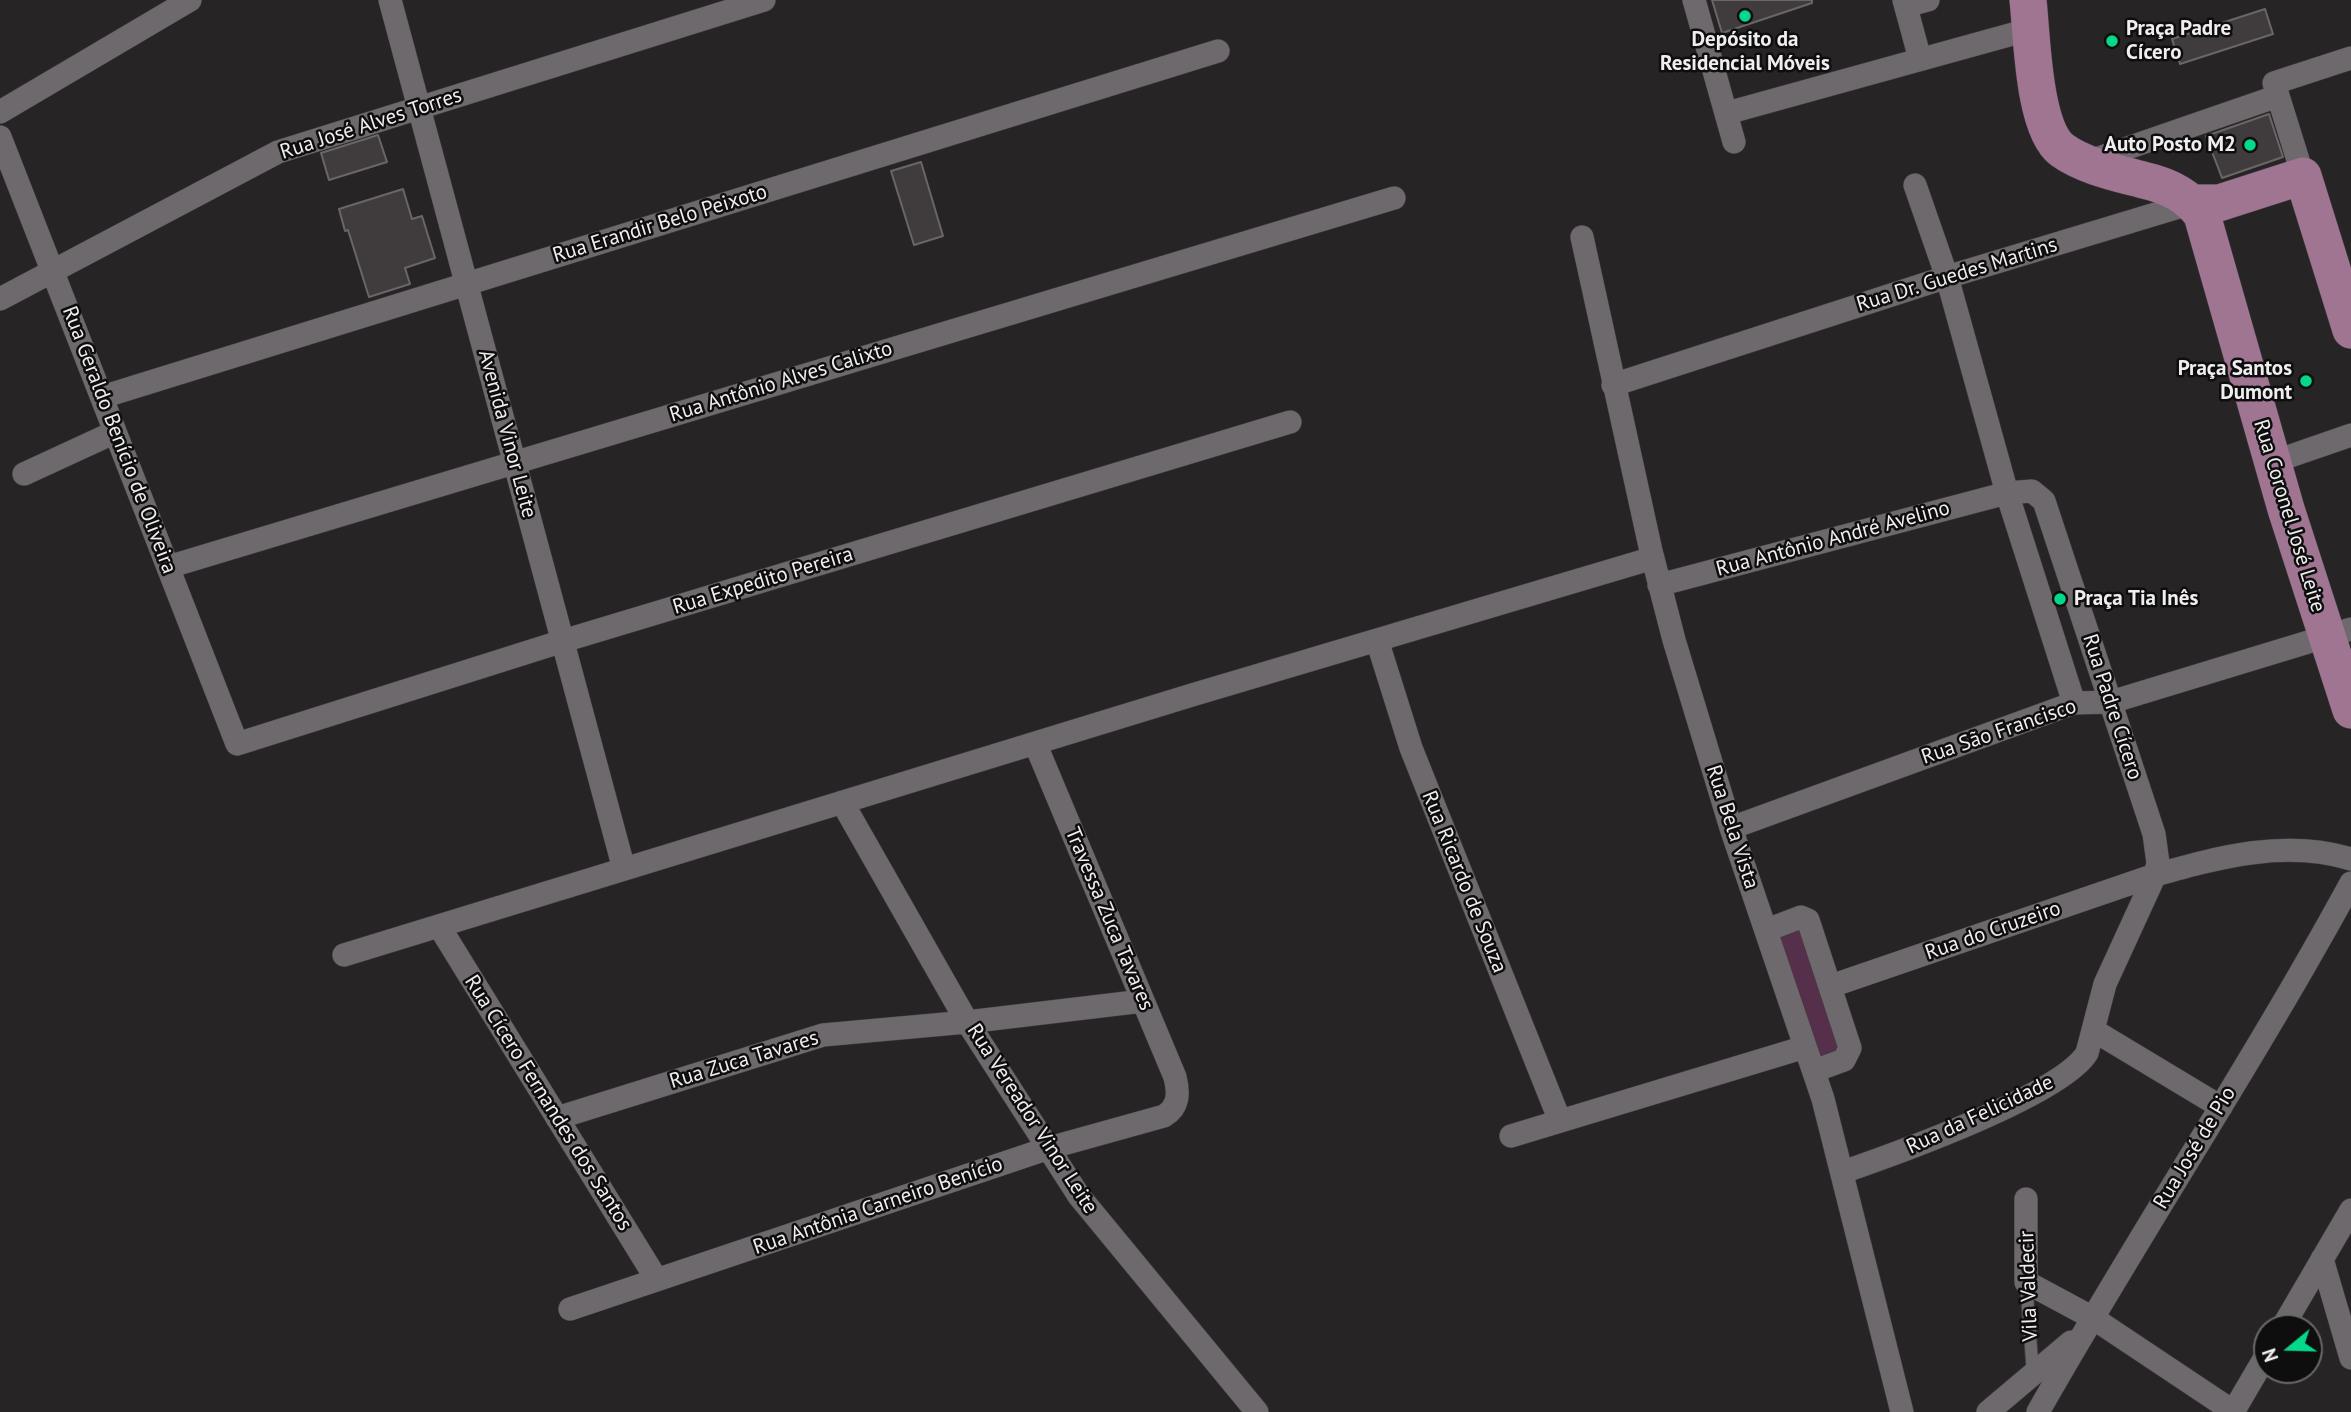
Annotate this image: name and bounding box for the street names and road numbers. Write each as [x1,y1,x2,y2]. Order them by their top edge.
street label: Rua José Alves Torres [277,83,465,165]
street label: Rua Erandir Belo Peixoto [550,179,770,269]
street label: Rua Dr. Guedes Martins [1854,232,2060,318]
street label: Rua Geraldo Benício de Oliveira [56,303,182,577]
street label: Rua Antônio Alves Calixto [667,336,895,428]
street label: Avenida Vinor Leite [472,347,542,521]
street label: Rua Coronel José Leite [2248,417,2330,615]
street label: Rua Antônio André Avelino [1714,496,1952,582]
street label: Rua Expedito Pereira [670,542,856,620]
street label: Rua Padre Cícero [2077,631,2147,783]
street label: Rua São Francisco [1918,694,2080,770]
street label: Rua Bela Vista [1700,762,1764,892]
street label: Rua Ricardo de Souza [1416,787,1512,977]
street label: Travessa Zuca Tavares [1059,824,1159,1014]
street label: Rua do Cruzeiro [1922,896,2064,966]
street label: Rua Cícero Fernandes dos Santos [459,971,637,1235]
street label: Rua Vereador Vinor Leite [961,1019,1103,1219]
street label: Rua Zuca Tavares [666,1025,822,1095]
street label: Rua da Felicidade [1903,1070,2057,1160]
street label: Rua José de Pio [2149,1082,2241,1214]
street label: Rua Antônia Carneiro Benício [750,1151,1006,1261]
street label: Vila Valdecir [2014,1230,2044,1342]

